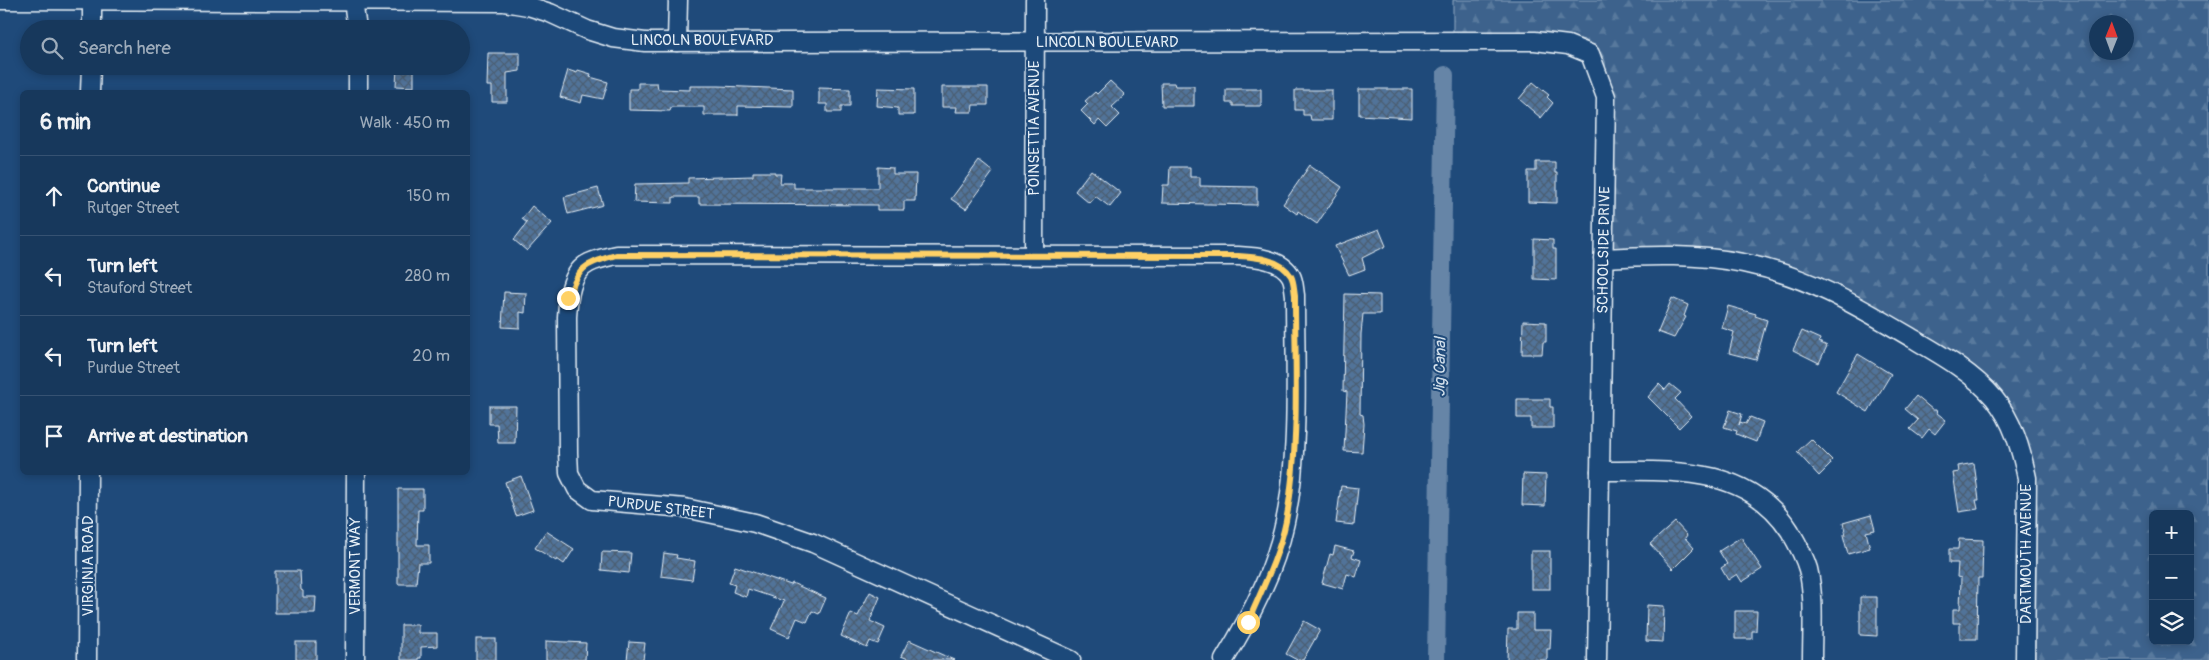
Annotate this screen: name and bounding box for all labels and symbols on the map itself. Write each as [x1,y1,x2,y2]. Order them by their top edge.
north arrow [2089,15,2134,60]
street label: LINCOLN BOULEVARD [631,31,773,50]
street label: LINCOLN BOULEVARD [1036,33,1178,52]
street label: POINSETTIA AVENUE [1025,60,1044,196]
street label: SCHOOLSIDE DRIVE [1593,186,1615,314]
route end [557,287,580,310]
water label: Jig Canal [1429,335,1451,397]
street label: DARTMOUTH AVENUE [2017,484,2036,624]
street label: PURDUE STREET [607,492,715,524]
street label: VIRGINIA ROAD [79,516,98,616]
street label: VERMONT WAY [346,517,365,615]
route start [1237,611,1260,634]

